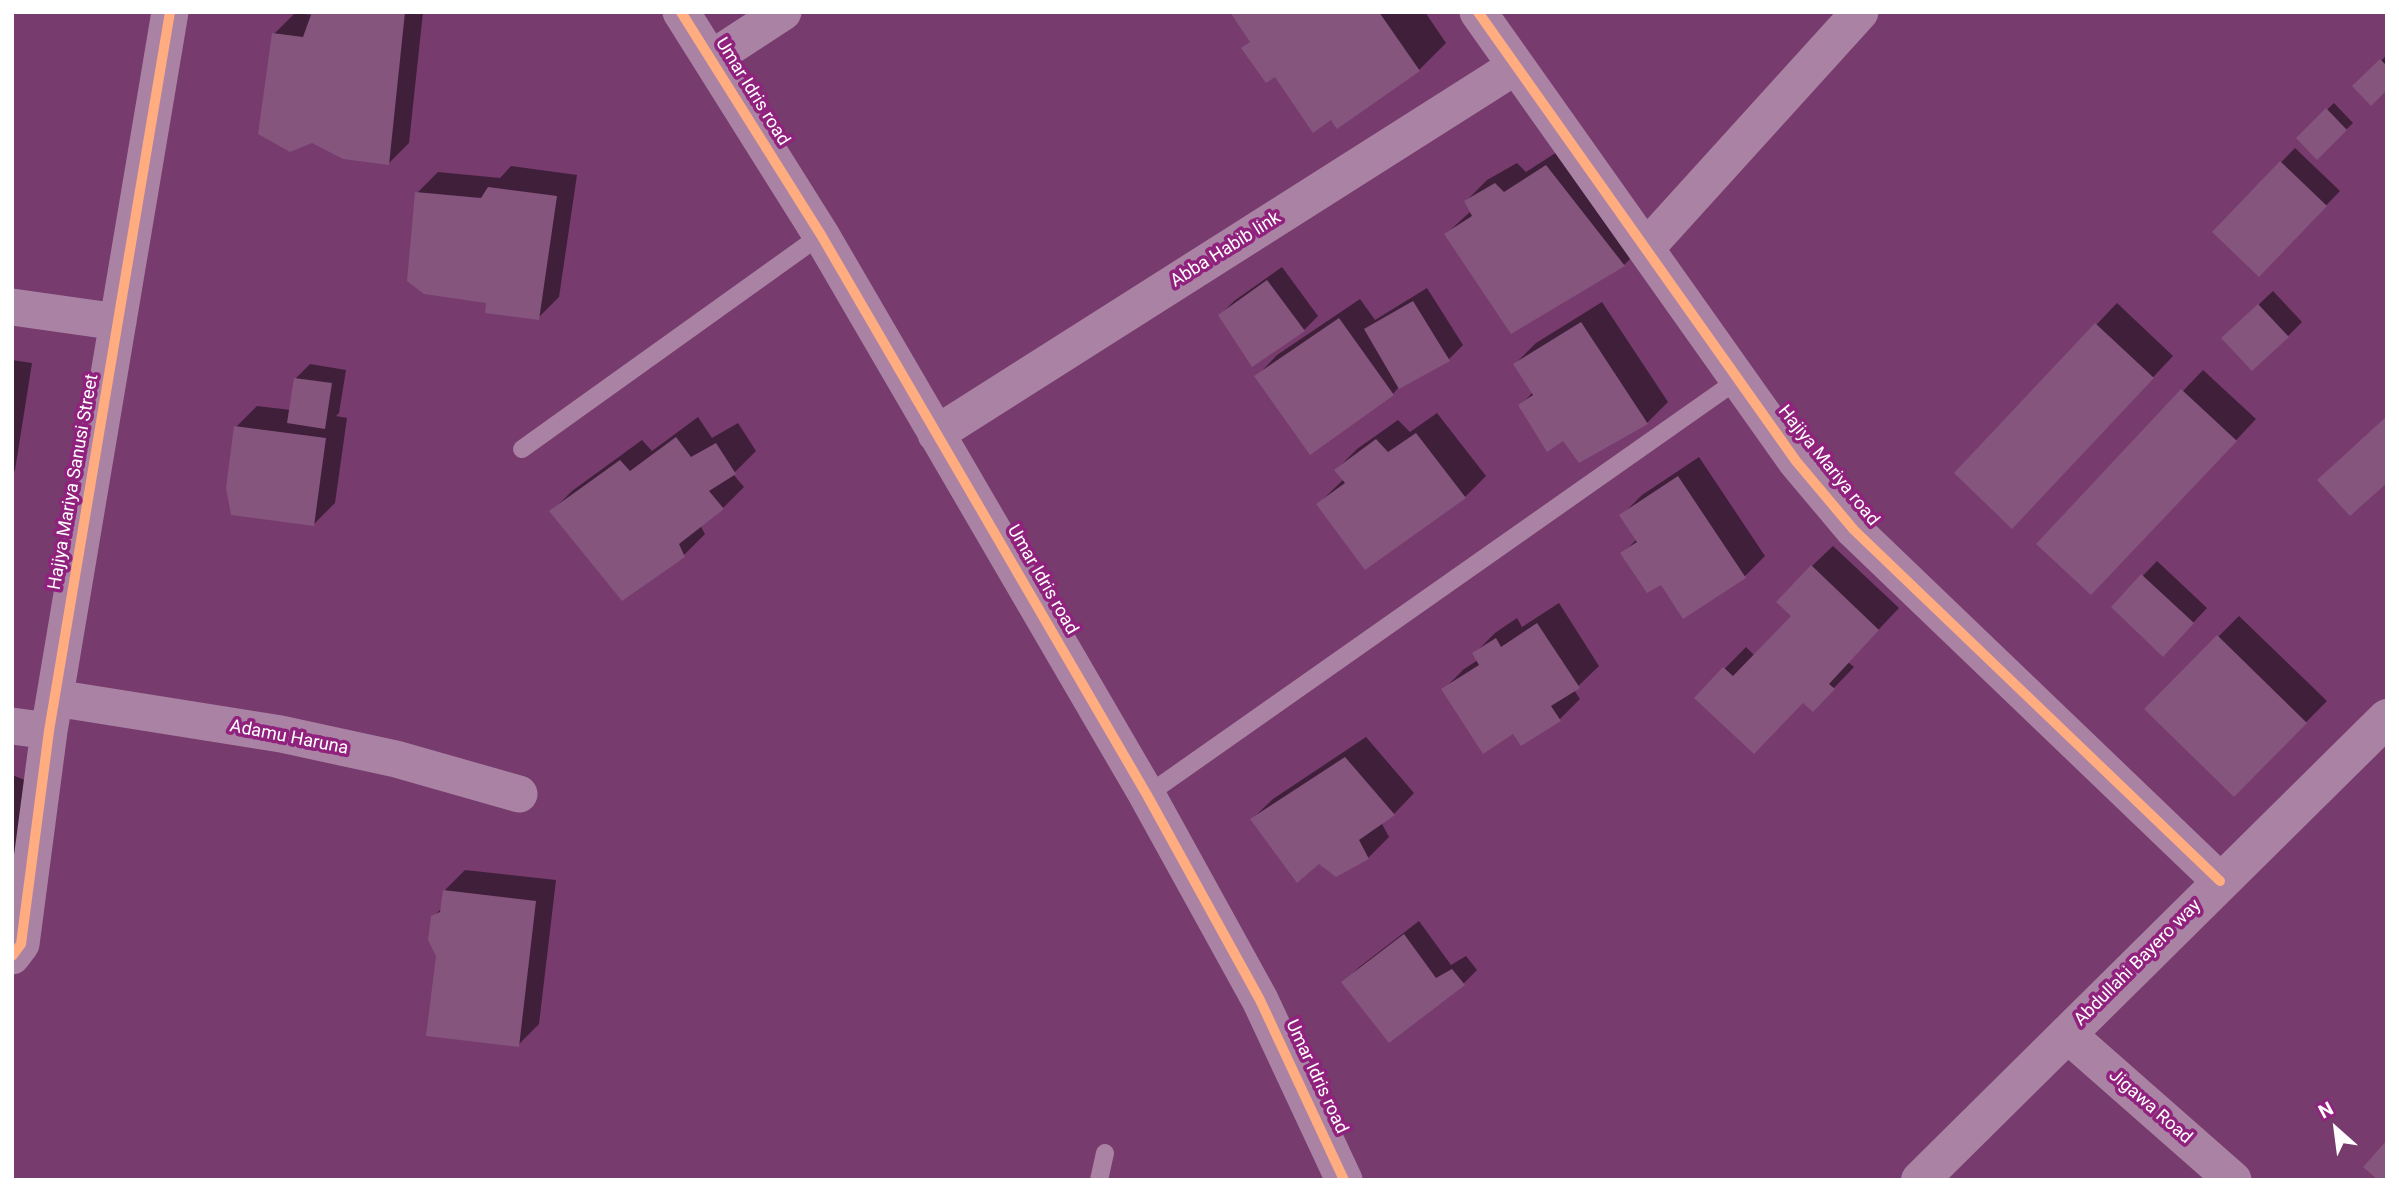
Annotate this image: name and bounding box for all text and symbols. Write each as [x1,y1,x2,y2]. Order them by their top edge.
street label: Umar Idris road [710,34,794,150]
street label: Abba Habib link [1167,208,1285,292]
street label: Hajiya Mariya Sanusi Street [44,373,104,591]
street label: Hajiya Mariya road [1773,401,1883,531]
street label: Umar Idris road [1002,521,1082,639]
street label: Adamu Haruna [228,716,350,760]
street label: Abdullahi Bayero way [2070,895,2206,1031]
street label: Umar Idris road [1280,1017,1352,1137]
street label: Jigawa Road [2104,1065,2196,1149]
north arrow [2301,1094,2371,1164]
text: N [2315,1097,2337,1123]

